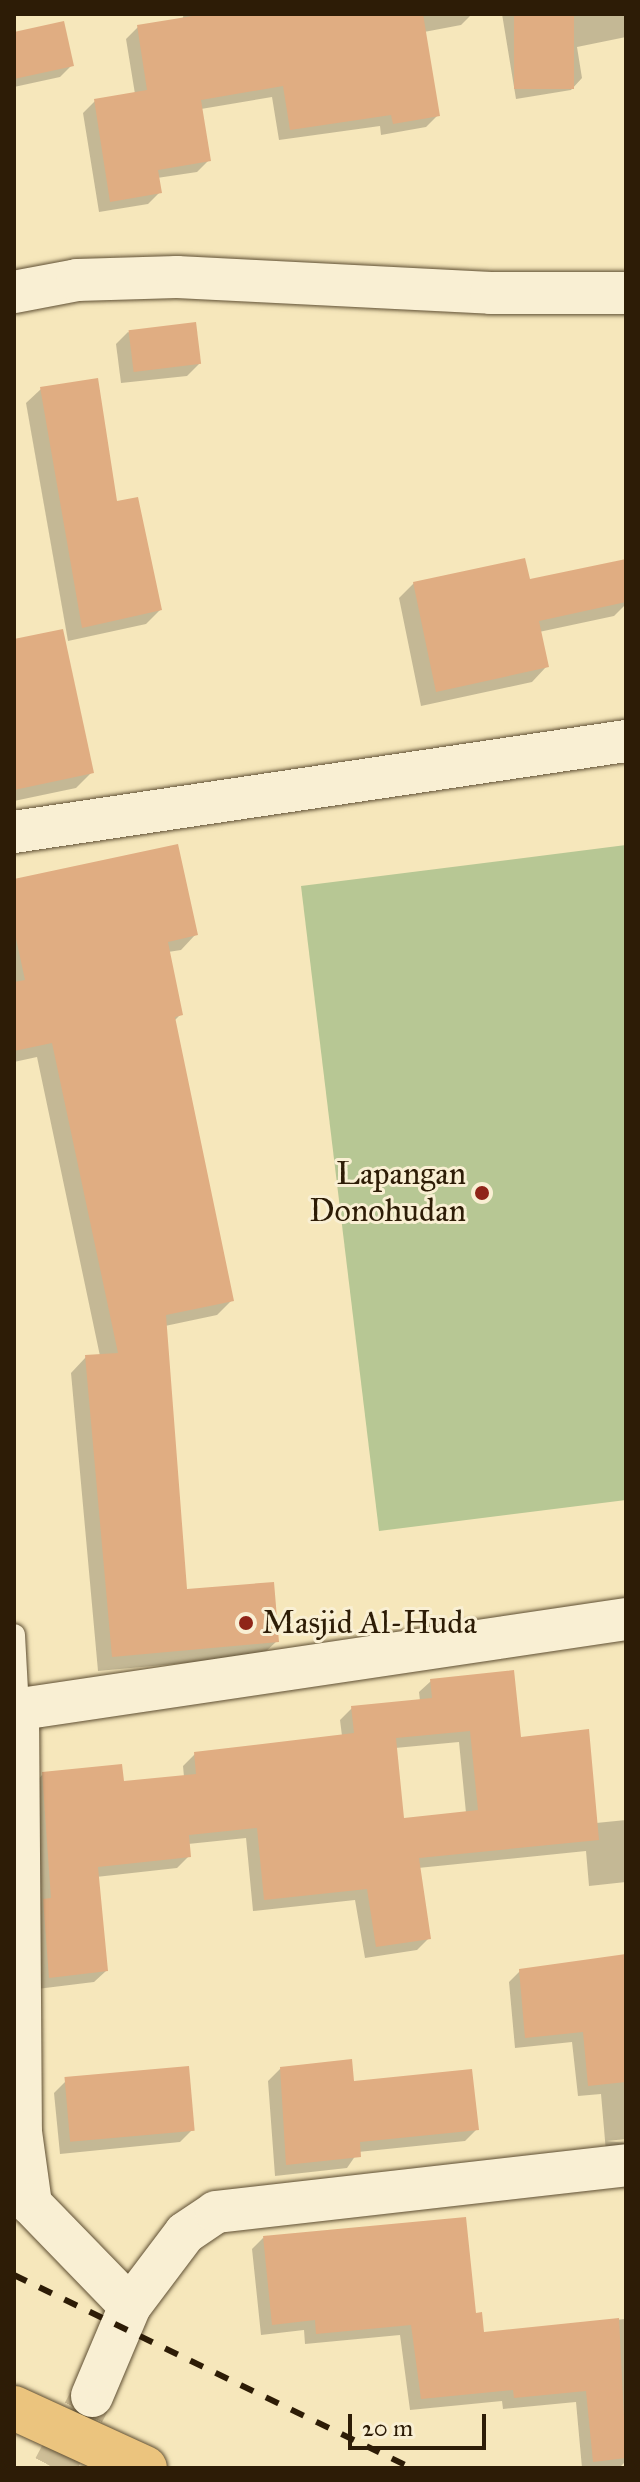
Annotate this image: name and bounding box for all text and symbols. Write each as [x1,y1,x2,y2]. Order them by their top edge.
place label: Lapangan Donohudan [309,1156,466,1231]
marker: Lapangan Donohudan [473,1184,491,1202]
place label: Masjid Al-Huda [262,1604,477,1642]
marker: Masjid Al-Huda [237,1614,255,1632]
scale bar [352,2398,490,2448]
text: 20 m [362,2413,413,2443]

